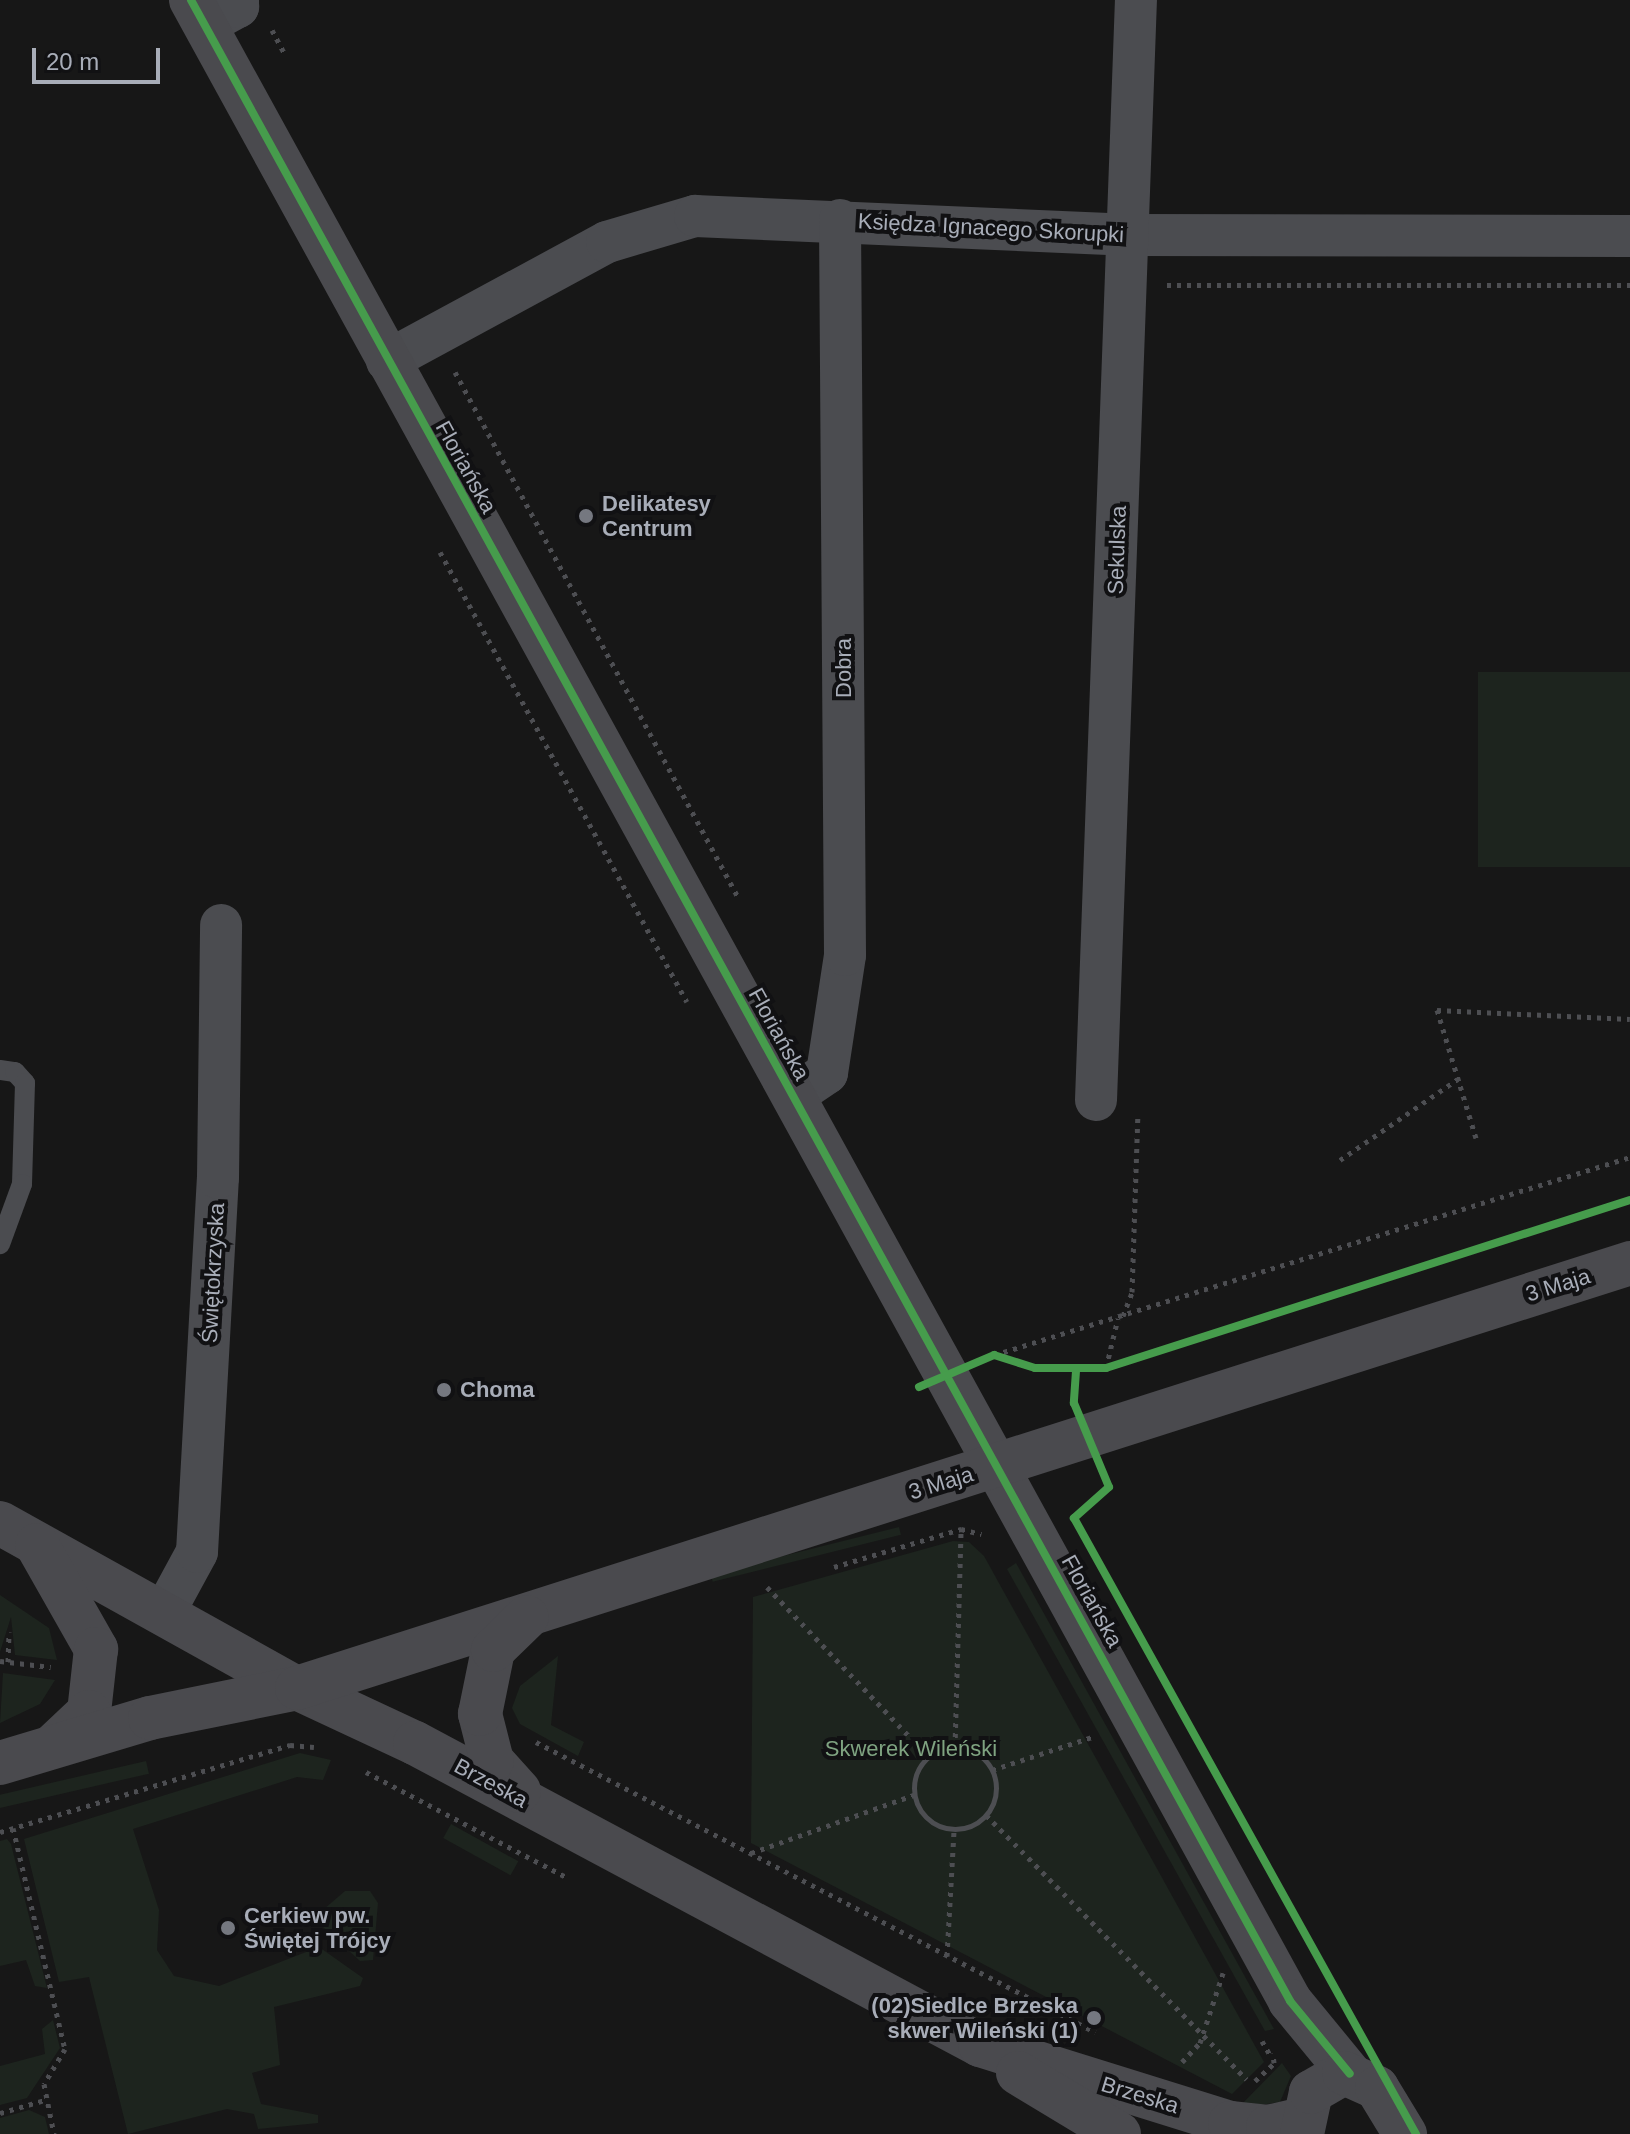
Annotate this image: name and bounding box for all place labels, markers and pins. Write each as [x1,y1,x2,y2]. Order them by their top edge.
place label: Delikatesy Centrum [602,490,711,542]
marker: Delikatesy Centrum [577,507,595,525]
place label: Choma [460,1377,535,1403]
marker: Choma [435,1381,453,1399]
place label: Cerkiew pw. Świętej Trójcy [244,1902,391,1954]
marker: Cerkiew pw. Świętej Trójcy [219,1919,237,1937]
place label: (02)Siedlce Brzeska skwer Wileński (1) [871,1992,1078,2044]
marker: (02)Siedlce Brzeska skwer Wileński (1) [1085,2009,1103,2027]

